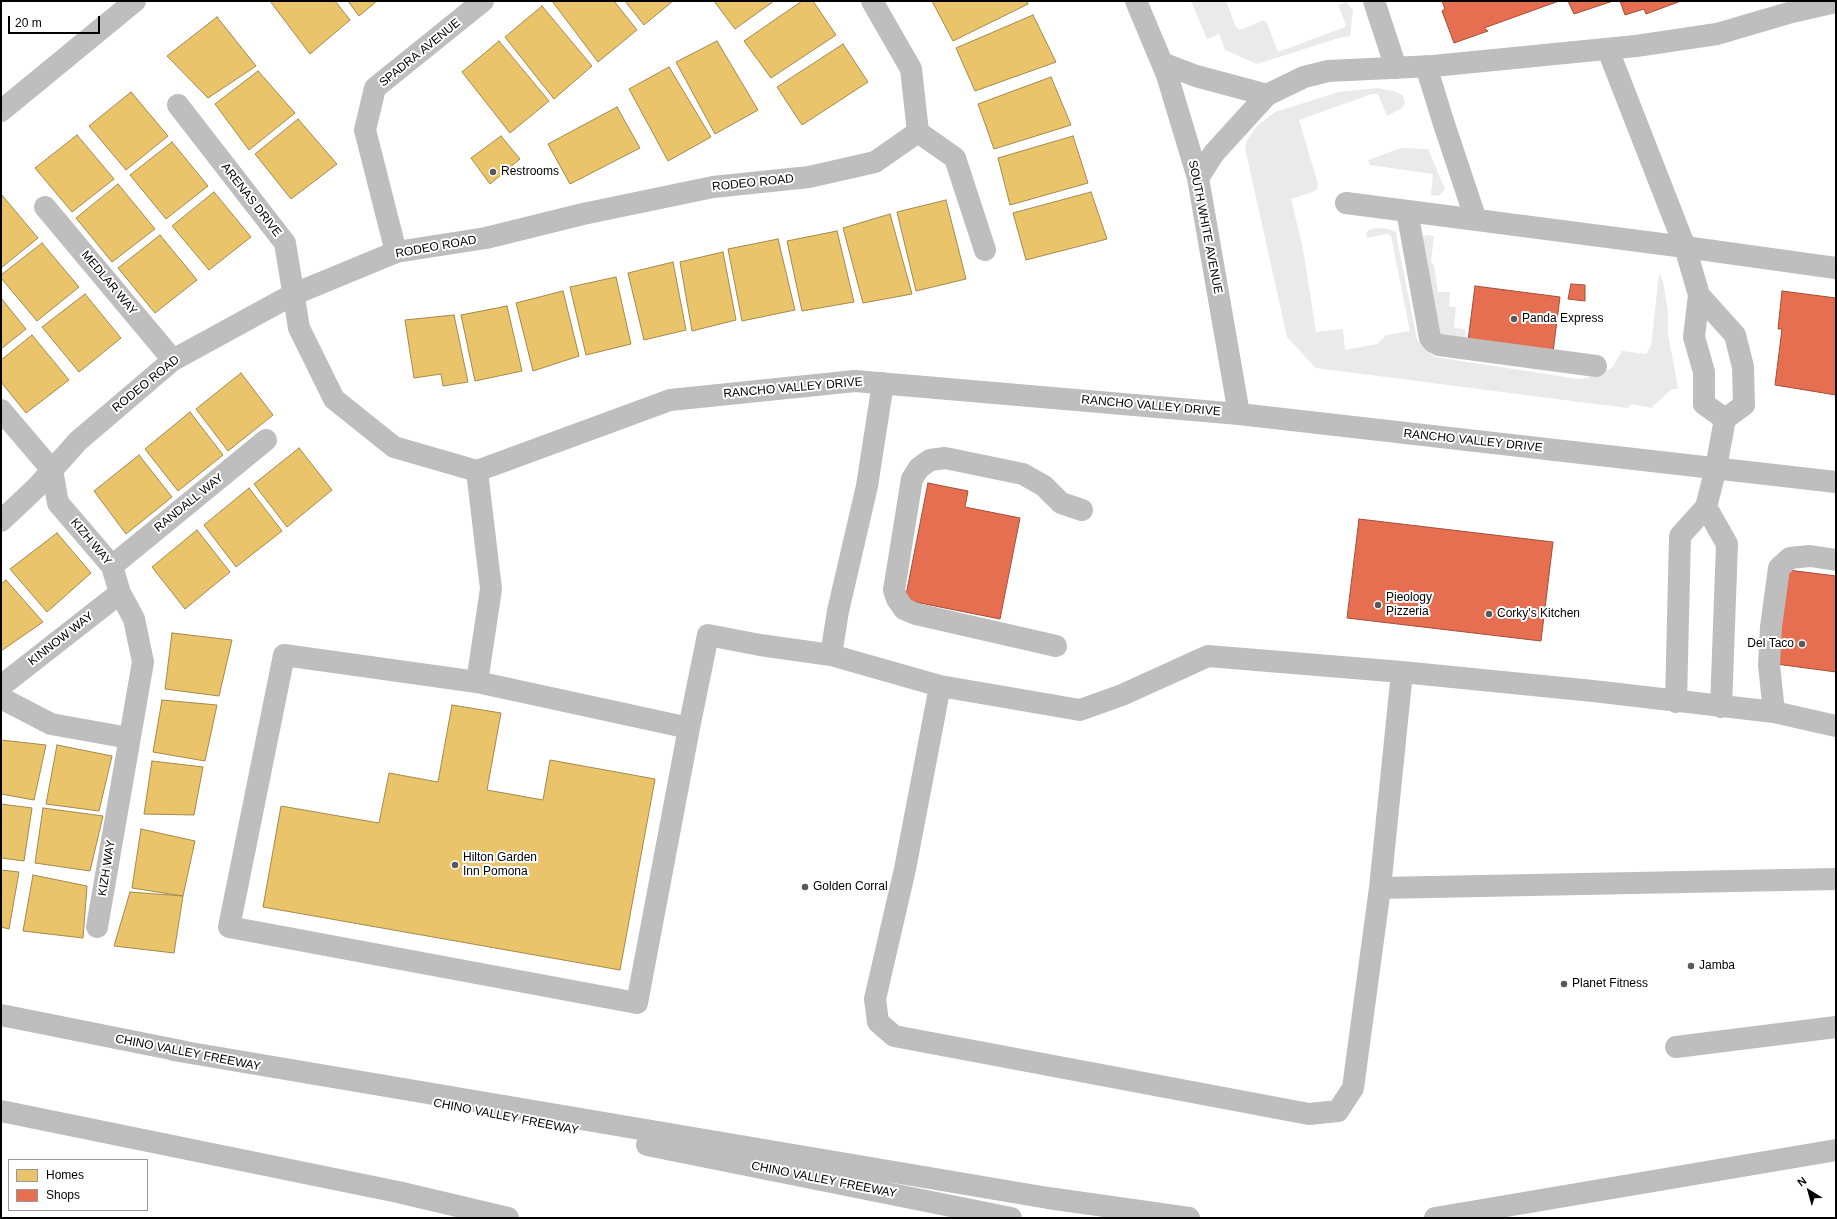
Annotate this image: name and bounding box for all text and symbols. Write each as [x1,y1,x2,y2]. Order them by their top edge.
scale bar [10,8,102,34]
text: 20 m [15,16,42,30]
street label: SPADRA AVENUE [377,16,463,90]
street label: SOUTH WHITE AVENUE [1185,159,1225,295]
street label: ARENAS DRIVE [218,160,284,240]
place label: Restrooms [501,165,559,179]
marker: Restrooms [488,167,498,177]
street label: RODEO ROAD [711,172,795,194]
street label: RODEO ROAD [394,233,478,261]
street label: MEDLAR WAY [78,248,140,318]
place label: Panda Express [1522,312,1603,326]
marker: Panda Express [1509,314,1519,324]
street label: RODEO ROAD [110,353,182,415]
street label: RANCHO VALLEY DRIVE [723,375,863,401]
street label: RANCHO VALLEY DRIVE [1081,393,1221,419]
street label: RANCHO VALLEY DRIVE [1403,427,1543,455]
street label: RANDALL WAY [152,471,226,535]
street label: KIZH WAY [67,516,115,568]
place label: Pieology Pizzeria [1386,591,1432,619]
marker: Pieology Pizzeria [1373,600,1383,610]
place label: Corky's Kitchen [1497,607,1580,621]
street label: KINNOW WAY [26,609,96,669]
marker: Corky's Kitchen [1484,609,1494,619]
place label: Del Taco [1747,637,1794,651]
marker: Del Taco [1797,639,1807,649]
street label: KIZH WAY [95,839,119,897]
place label: Hilton Garden Inn Pomona [463,851,537,879]
marker: Hilton Garden Inn Pomona [450,860,460,870]
place label: Golden Corral [813,880,888,894]
marker: Golden Corral [800,882,810,892]
place label: Jamba [1699,959,1735,973]
marker: Jamba [1686,961,1696,971]
place label: Planet Fitness [1572,977,1648,991]
marker: Planet Fitness [1559,979,1569,989]
street label: CHINO VALLEY FREEWAY [114,1032,262,1074]
street label: CHINO VALLEY FREEWAY [432,1096,580,1138]
legend [8,1159,148,1211]
street label: CHINO VALLEY FREEWAY [750,1159,898,1201]
text: Homes [46,1168,84,1182]
north arrow [1789,1171,1829,1211]
text: N [1795,1174,1809,1189]
text: Shops [46,1188,80,1202]

